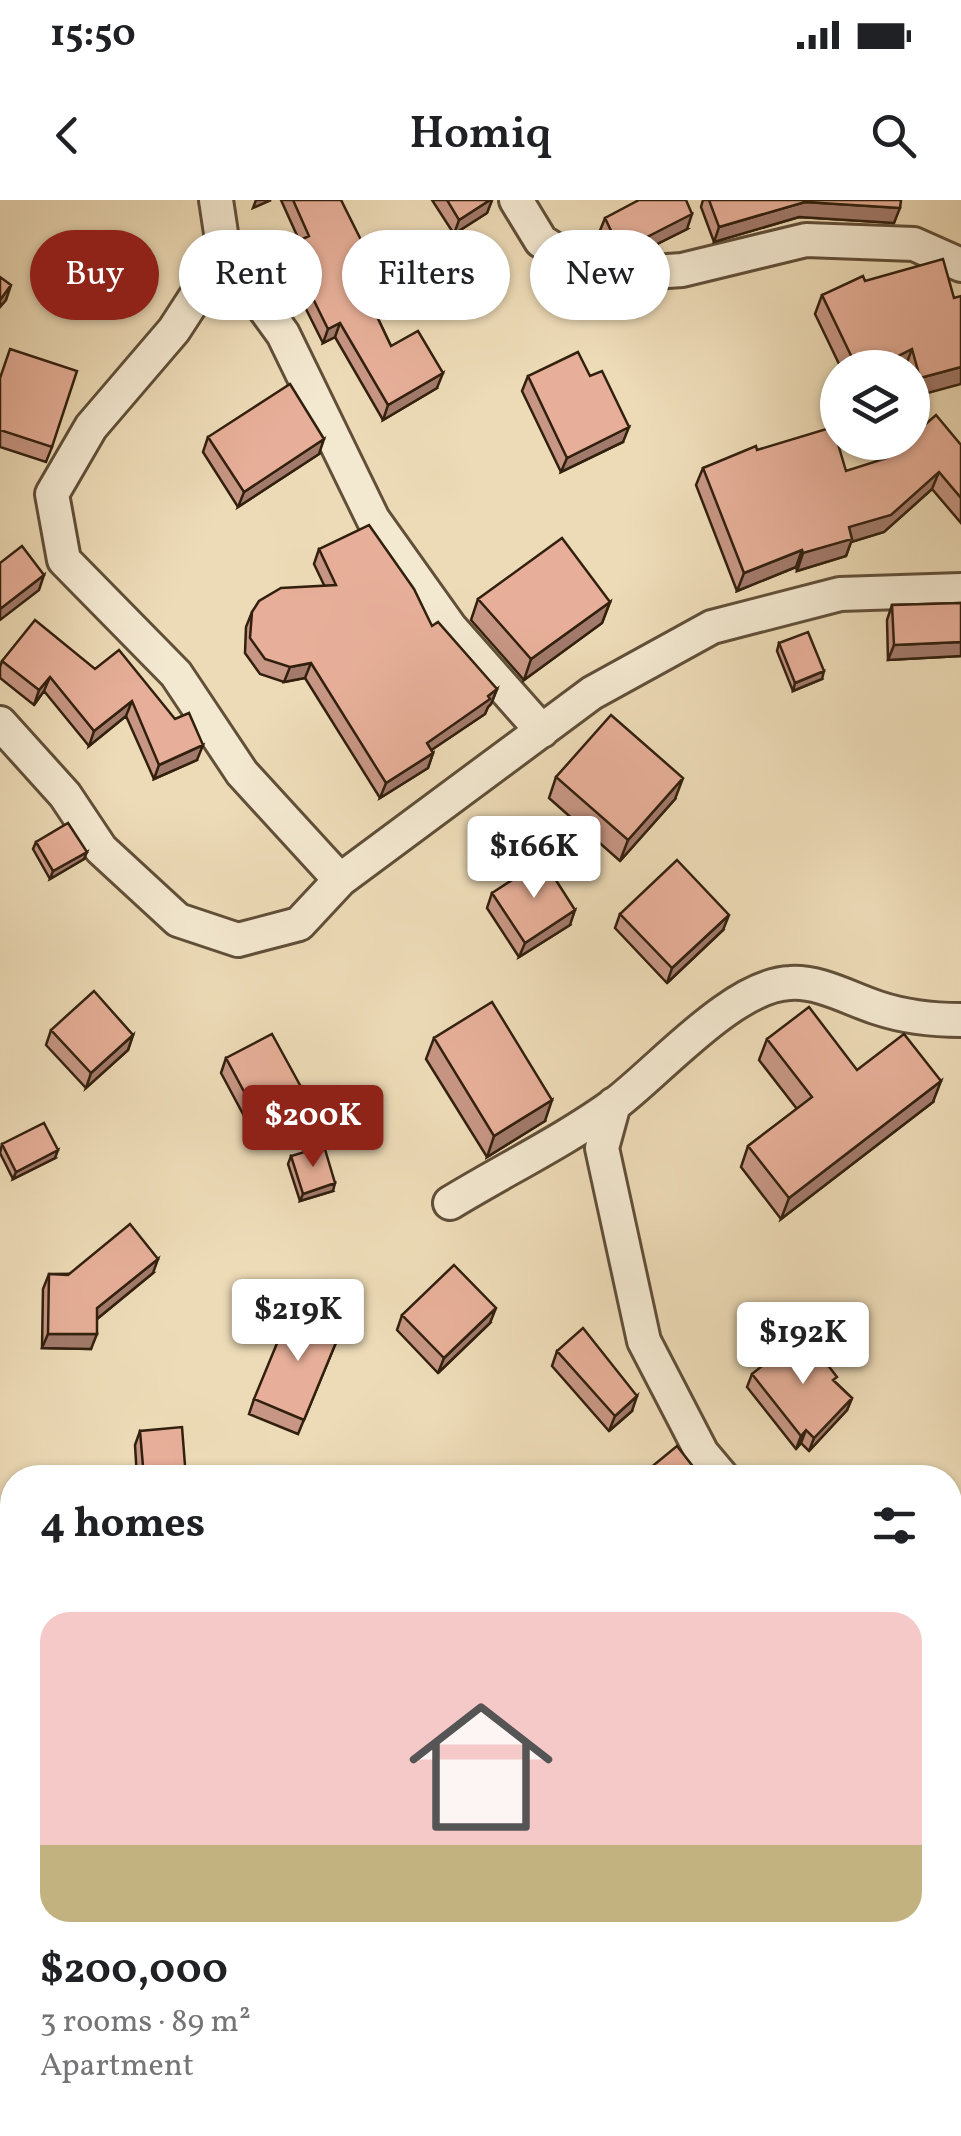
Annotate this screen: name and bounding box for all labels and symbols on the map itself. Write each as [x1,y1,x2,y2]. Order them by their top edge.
pin: $166K [464,816,604,901]
pin: $200K [243,1085,383,1170]
pin: $219K [228,1279,368,1364]
pin: $192K [733,1302,873,1387]

